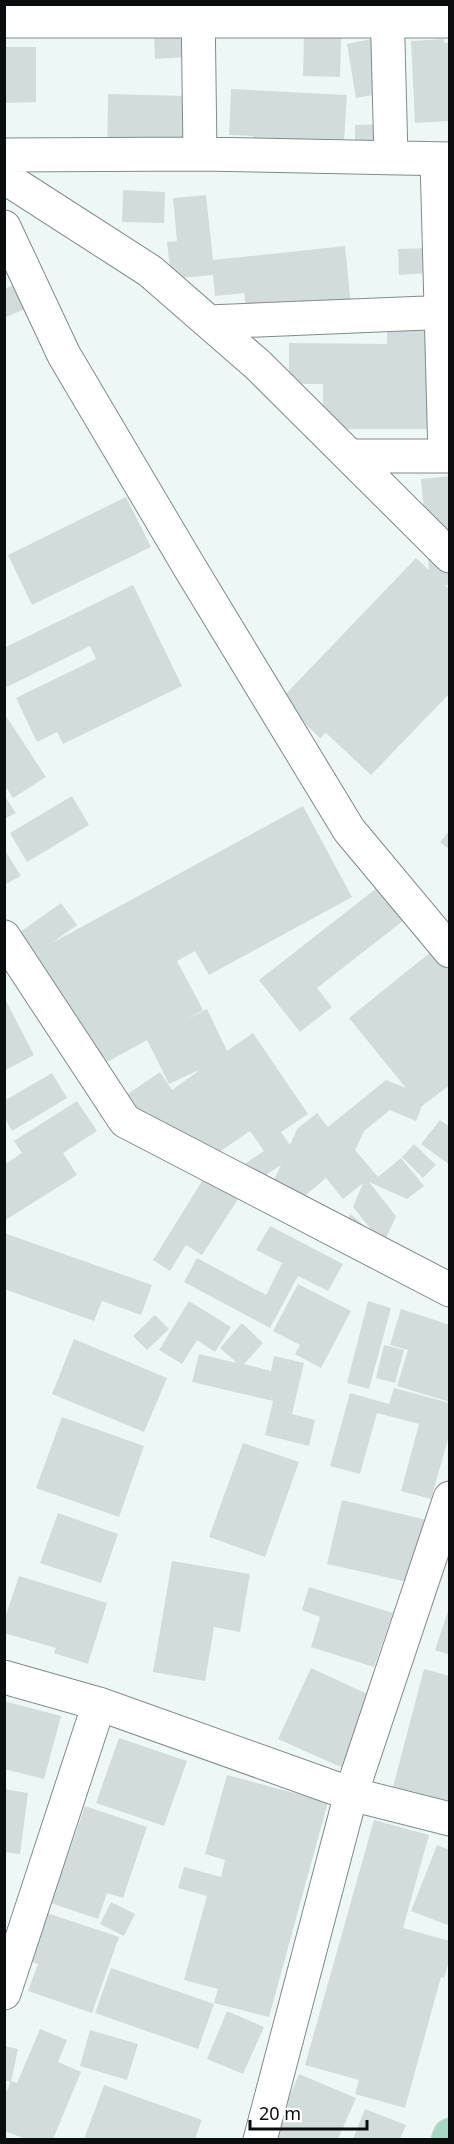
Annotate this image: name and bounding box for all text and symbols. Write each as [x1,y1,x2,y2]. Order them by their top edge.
scale bar [250,2093,367,2131]
text: 20 m [259,2101,301,2125]

